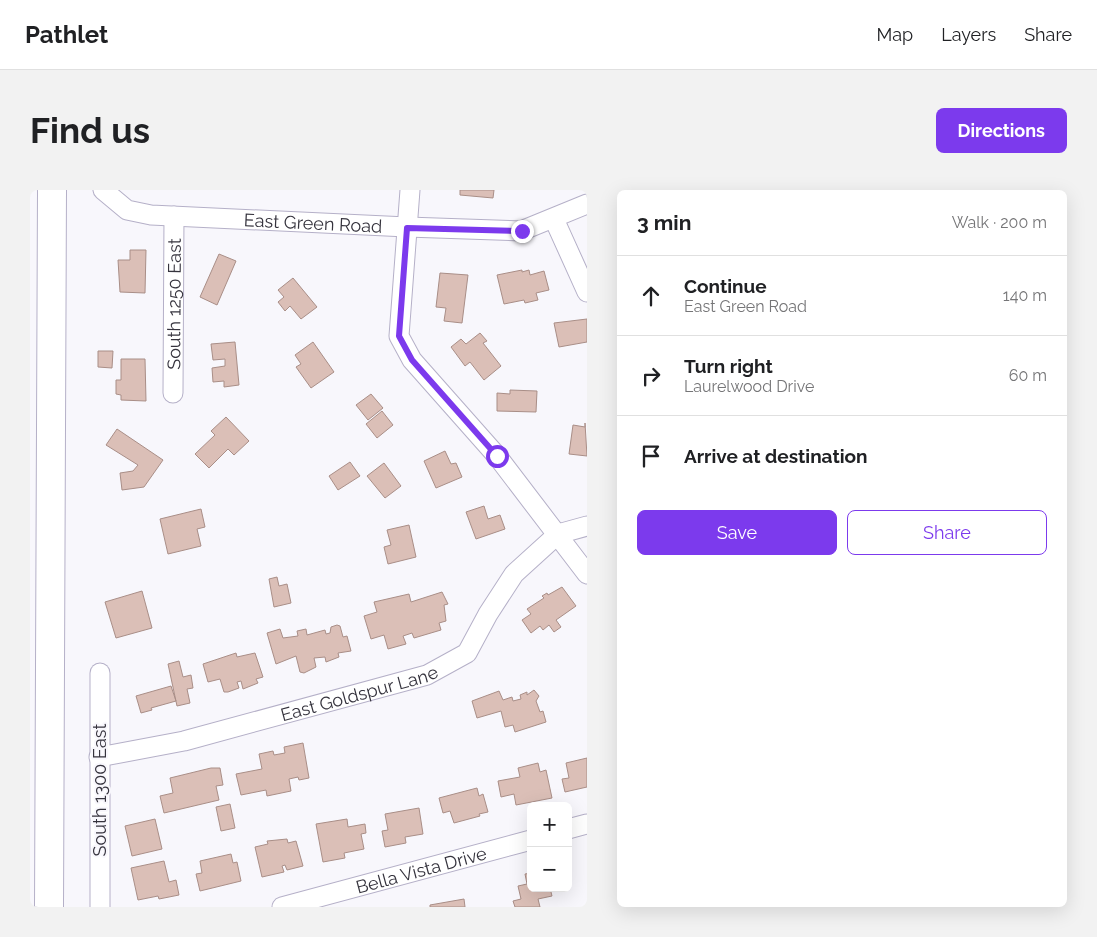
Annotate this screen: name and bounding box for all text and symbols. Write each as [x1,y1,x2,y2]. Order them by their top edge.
text: Pathlet [25,20,108,49]
text: Map [877,24,913,45]
text: Layers [941,24,996,45]
text: Share [1024,24,1072,45]
button: Directions [936,108,1067,153]
text: Find us [30,110,150,151]
street label: East Green Road [243,209,383,236]
text: 3 min [637,210,691,235]
text: Walk · 200 m [952,213,1047,232]
route end [511,220,534,243]
street label: South 1250 East [163,238,184,370]
text: Continue [684,275,767,297]
icon: ahead [637,282,665,310]
text: 140 m [1003,286,1047,305]
text: East Green Road [684,297,807,316]
text: Turn right [684,355,773,377]
icon: right [637,362,665,390]
text: 60 m [1009,366,1047,385]
text: Laurelwood Drive [684,377,814,396]
icon: arrive [637,442,665,470]
route start [486,445,509,468]
text: Arrive at destination [684,445,868,467]
button: Save [637,510,837,555]
button: Share [847,510,1047,555]
street label: East Goldspur Lane [278,660,442,725]
street label: South 1300 East [89,724,110,856]
map controls [527,802,572,892]
button: + [527,802,572,847]
street label: Bella Vista Drive [353,842,489,897]
button: − [527,847,572,892]

